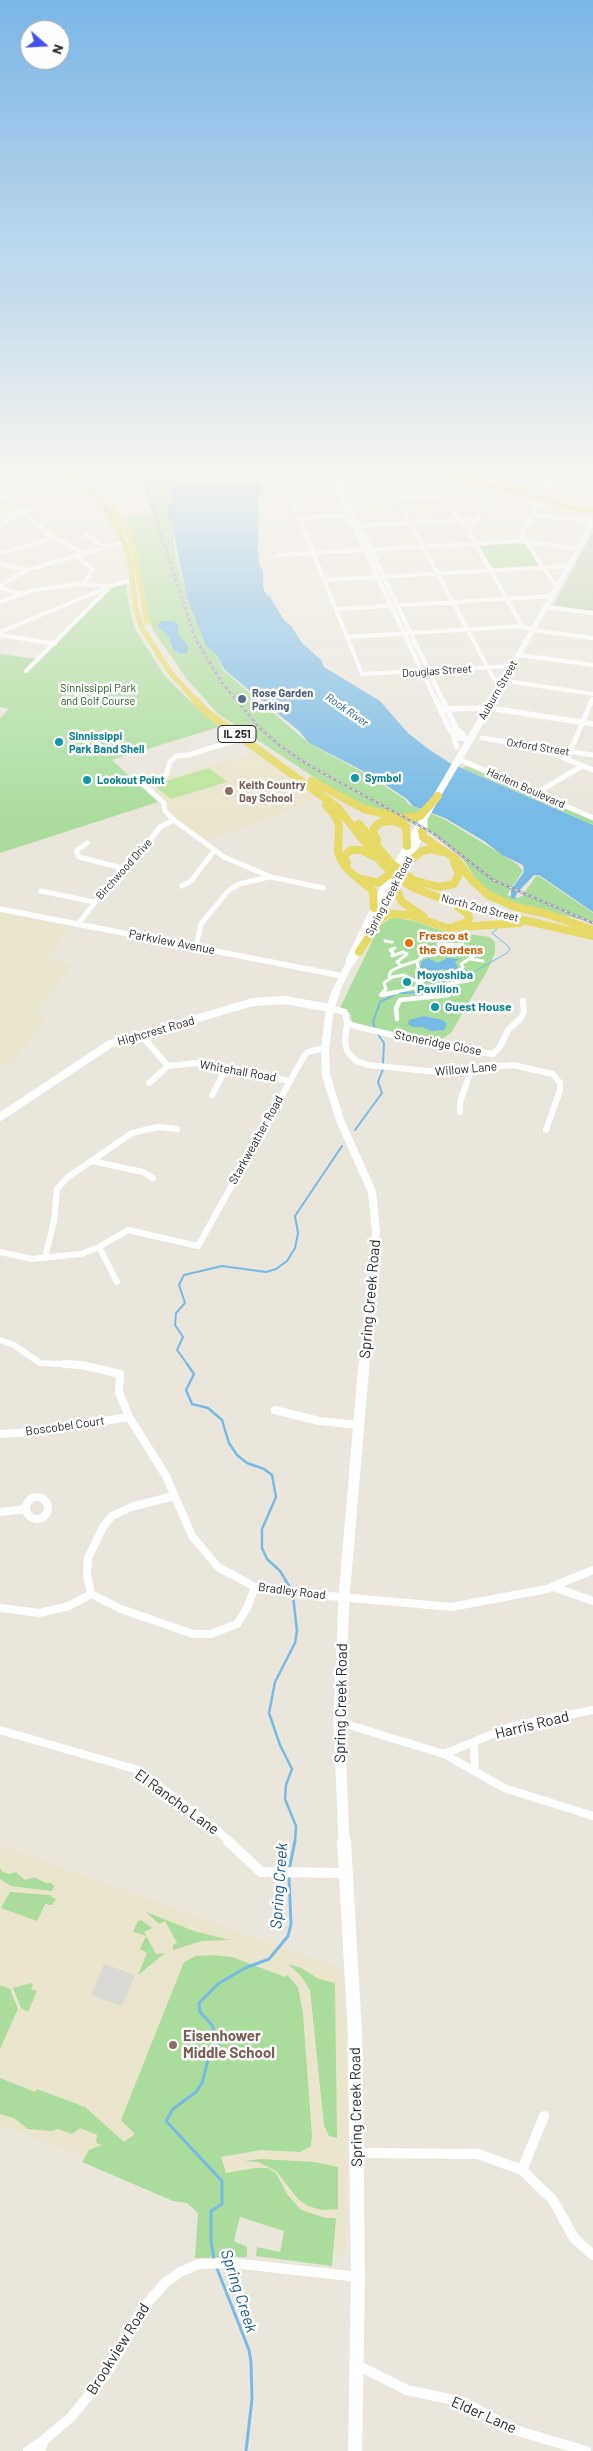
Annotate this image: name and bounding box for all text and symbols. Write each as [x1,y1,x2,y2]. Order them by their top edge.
north arrow [20,20,70,70]
text: N [49,43,68,57]
street label: Auburn Street [476,658,520,722]
street label: Douglas Street [402,662,472,680]
park label: Sinnissippi Park and Golf Course [60,681,136,707]
place label: Rose Garden Parking [252,686,313,712]
water label: Rock River [323,691,371,729]
marker: Rose Garden Parking [236,693,248,705]
road number: IL 251 [218,726,256,742]
place label: Sinnissippi Park Band Shell [69,729,144,755]
marker: Sinnissippi Park Band Shell [53,736,65,748]
street label: Oxford Street [506,736,570,758]
street label: Harlem Boulevard [485,765,567,811]
place label: Symbol [365,771,401,785]
marker: Symbol [349,772,361,784]
place label: Lookout Point [97,773,165,787]
marker: Lookout Point [81,774,93,786]
place label: Keith Country Day School [239,778,306,804]
marker: Keith Country Day School [223,785,235,797]
street label: Birchwood Drive [93,836,155,902]
street label: Spring Creek Road [363,854,415,938]
street label: North 2nd Street [440,891,520,925]
street label: Parkview Avenue [128,927,216,957]
place label: Fresco at the Gardens [419,929,483,957]
marker: Fresco at the Gardens [403,937,415,949]
place label: Moyoshiba Pavilion [417,968,473,996]
marker: Moyoshiba Pavilion [401,976,413,988]
place label: Guest House [445,1000,512,1014]
marker: Guest House [429,1001,441,1013]
street label: Highcrest Road [116,1013,196,1049]
street label: Stoneridge Close [393,1027,483,1059]
street label: Whitehall Road [198,1057,278,1085]
street label: Willow Lane [434,1059,498,1079]
street label: Starkweather Road [226,1093,286,1187]
street label: Spring Creek Road [356,1239,384,1359]
street label: Boscobel Court [25,1413,105,1439]
street label: Bradley Road [257,1580,327,1602]
street label: Spring Creek Road [331,1643,351,1763]
street label: Harris Road [493,1707,571,1743]
street label: El Rancho Lane [131,1765,223,1839]
water label: Spring Creek [266,1842,292,1930]
place label: Eisenhower Middle School [183,2027,275,2062]
marker: Eisenhower Middle School [167,2039,179,2051]
street label: Spring Creek Road [346,2047,366,2167]
water label: Spring Creek [217,2247,261,2335]
street label: Brookview Road [83,2300,153,2398]
street label: Elder Lane [449,2393,519,2437]

